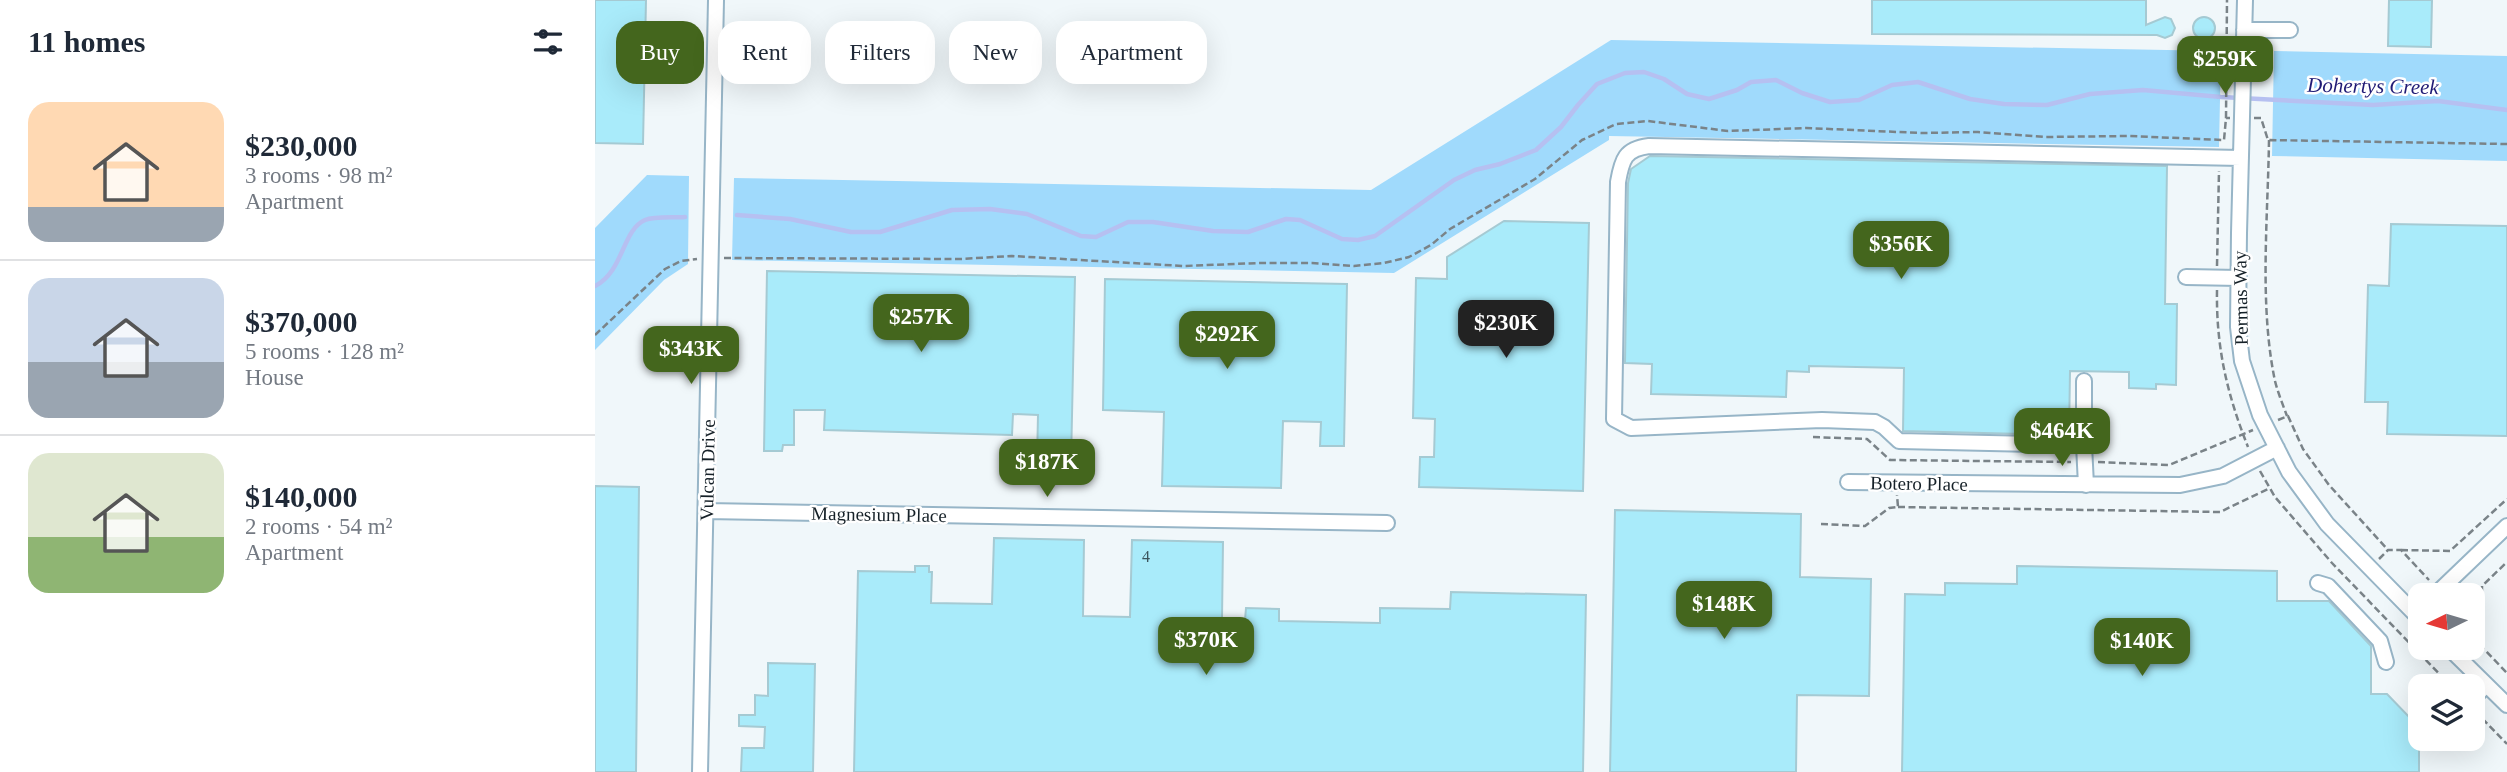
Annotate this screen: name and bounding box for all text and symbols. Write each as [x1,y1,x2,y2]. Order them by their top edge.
chip: Buy [616,21,704,84]
chip: Rent [718,21,811,84]
chip: Filters [825,21,935,84]
chip: New [949,21,1042,84]
chip: Apartment [1056,21,1207,84]
icon: filters [529,23,567,61]
text: 11 homes [28,25,146,58]
pin: $259K [2176,36,2274,96]
text: $259K [2193,46,2257,71]
water label: Dohertys Creek [2306,73,2440,99]
text: $230,000 [245,129,358,162]
icon: home [84,130,168,214]
text: 3 rooms · 98 m² [245,163,392,188]
text: Apartment [245,189,343,214]
pin: $356K [1852,222,1950,281]
text: $356K [1869,231,1933,256]
street label: Permas Way [2229,250,2252,346]
pin: $257K [872,294,970,354]
pin: $230K [1457,300,1555,360]
text: $257K [889,304,953,329]
text: $370,000 [245,305,358,338]
icon: home [84,306,168,390]
text: $230K [1474,310,1538,335]
pin: $292K [1178,312,1276,371]
text: $292K [1195,321,1259,346]
pin: $343K [642,326,740,386]
text: $343K [659,336,723,361]
text: 5 rooms · 128 m² [245,339,404,364]
text: House [245,365,304,390]
pin: $464K [2013,408,2111,468]
text: $464K [2030,418,2094,443]
street label: Vulcan Drive [696,419,719,521]
pin: $187K [998,440,1096,499]
text: $187K [1015,449,1079,474]
street label: Botero Place [1870,472,1968,495]
text: $140,000 [245,480,358,513]
icon: home [84,481,168,565]
street label: Magnesium Place [811,503,947,526]
text: 2 rooms · 54 m² [245,514,392,539]
text: Apartment [245,540,343,565]
house number: 4 [1142,548,1150,565]
pin: $148K [1675,582,1773,641]
north arrow [2408,583,2485,660]
map controls [2408,583,2485,751]
text: $148K [1692,591,1756,616]
pin: $370K [1157,618,1255,677]
pin: $140K [2093,618,2191,678]
text: $370K [1174,627,1238,652]
text: $140K [2110,628,2174,653]
button: layers [2408,674,2485,751]

